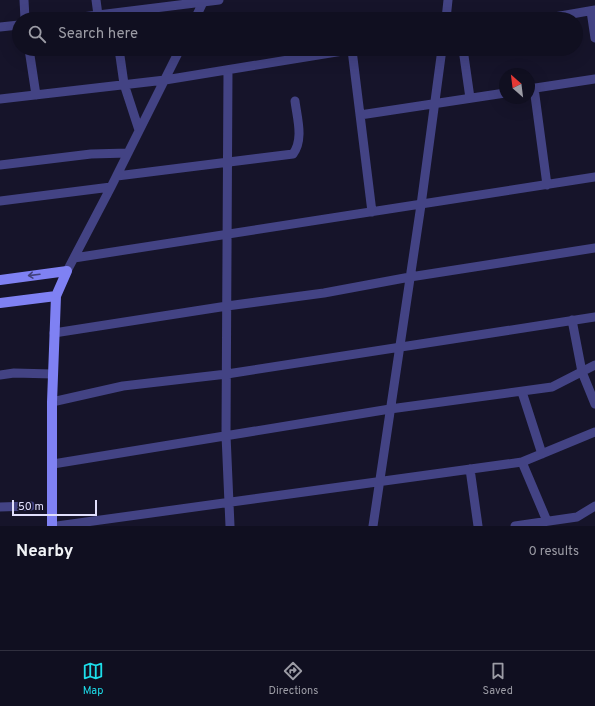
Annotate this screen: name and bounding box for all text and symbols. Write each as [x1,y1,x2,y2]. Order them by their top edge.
search box [12,12,583,56]
icon: search [26,23,48,45]
text: Search here [58,25,138,44]
north arrow [499,68,535,104]
one-way arrow [27,272,40,279]
scale bar [12,498,97,517]
text: 50 m [18,500,44,514]
text: Nearby [16,541,73,563]
text: 0 results [528,544,579,560]
tab: Map [82,660,104,698]
tab: Directions [268,660,318,698]
tab: Saved [483,660,513,698]

